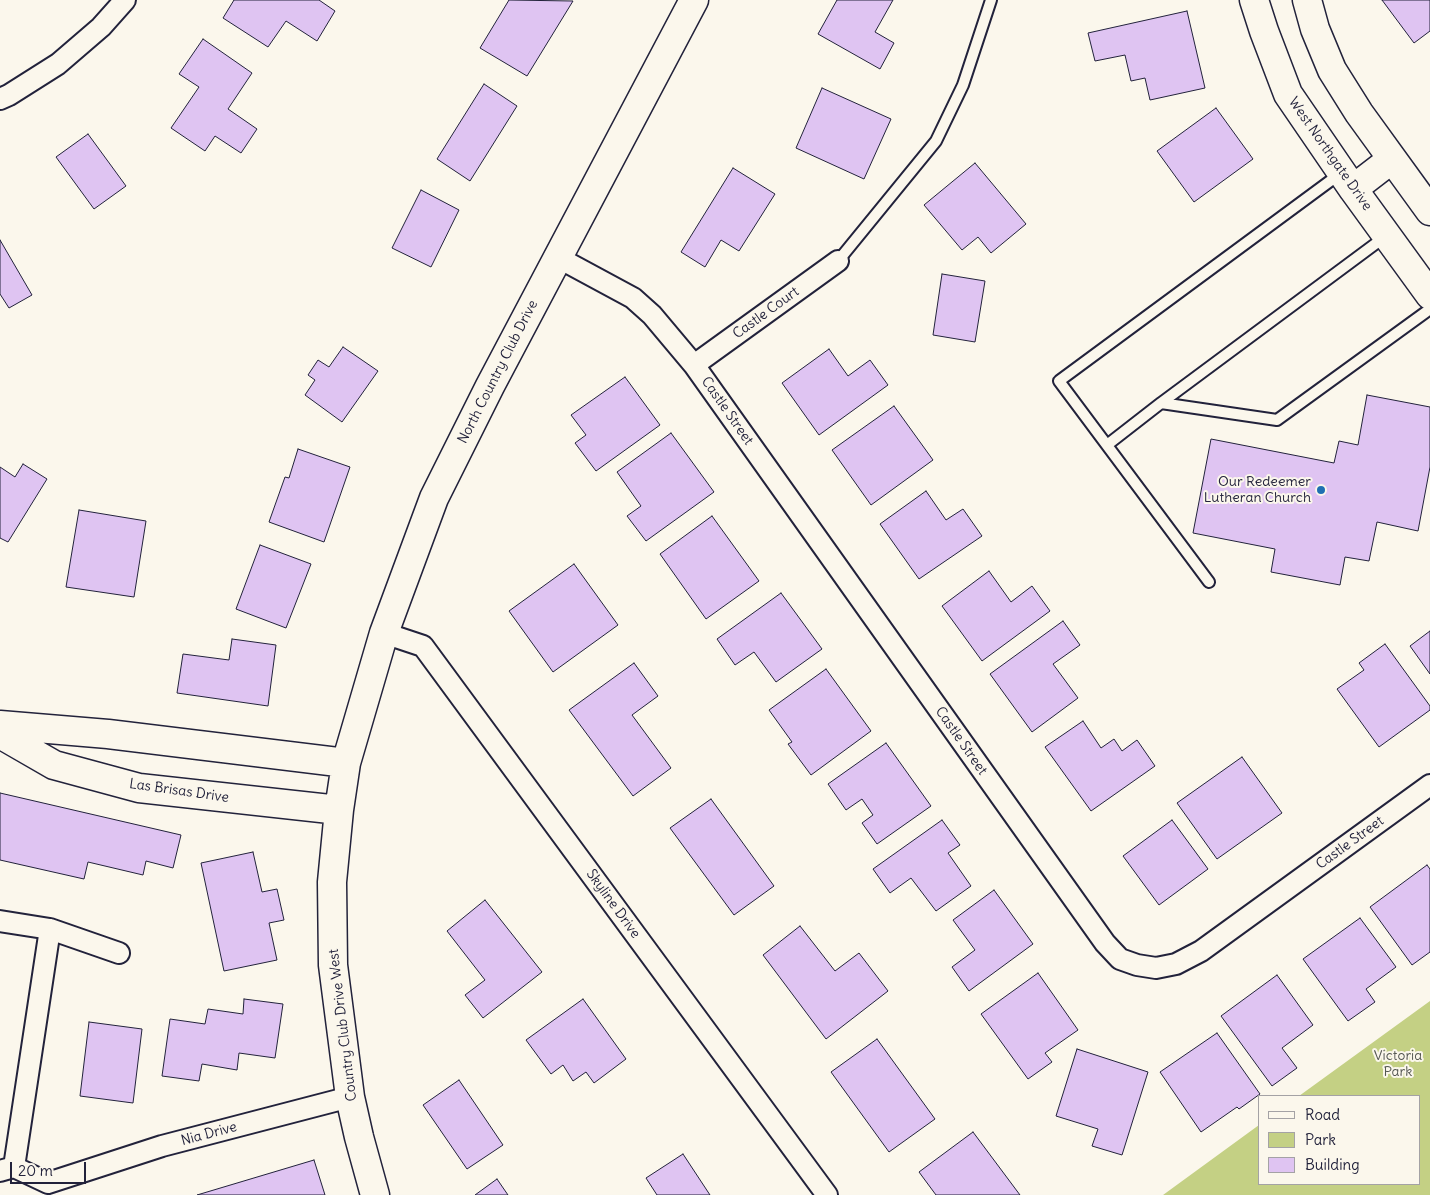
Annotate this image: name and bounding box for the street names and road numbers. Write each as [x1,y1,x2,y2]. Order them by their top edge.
street label: West Northgate Drive [1285,94,1375,214]
street label: Castle Court [730,283,802,343]
street label: North Country Club Drive [454,297,542,447]
street label: Castle Street [697,374,757,448]
street label: Castle Street [931,704,991,778]
street label: Las Brisas Drive [128,776,230,806]
street label: Castle Street [1313,813,1387,873]
street label: Skyline Drive [582,866,644,942]
street label: Country Club Drive West [325,948,361,1102]
street label: Nia Drive [179,1118,239,1150]

